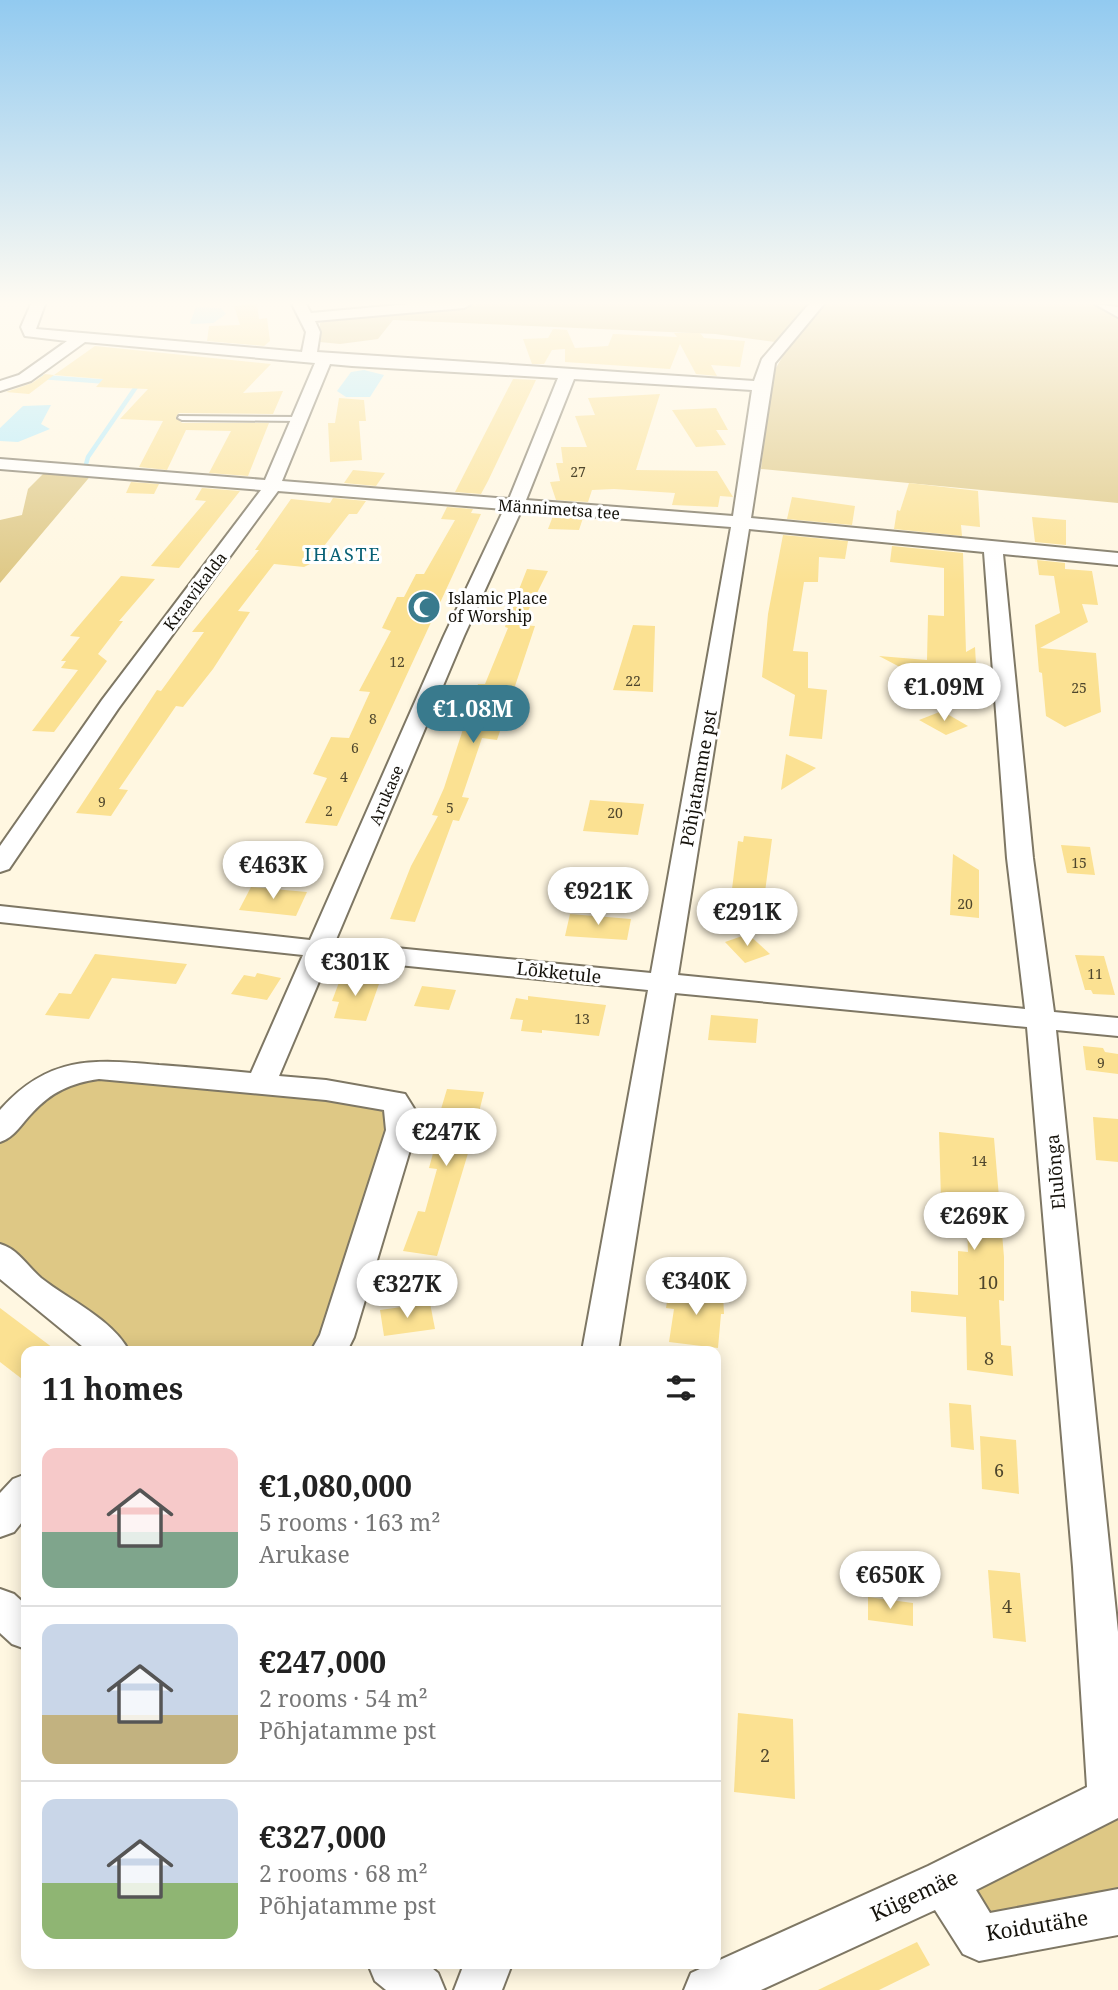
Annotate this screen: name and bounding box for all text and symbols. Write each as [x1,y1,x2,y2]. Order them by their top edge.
house number: 27 [570,462,586,481]
street label: Männimetsa tee [497,494,621,524]
district label: IHASTE [304,542,382,566]
street label: Kraavikalda [158,547,232,635]
place label: Islamic Place of Worship [448,587,547,627]
mosque icon: Islamic Place of Worship [405,588,443,626]
house number: 12 [389,652,405,671]
pin: €1.09M [887,664,1001,723]
text: €1.09M [904,670,984,702]
house number: 22 [625,671,641,690]
house number: 25 [1071,678,1087,697]
pin: €1.08M [416,686,530,745]
text: €1.08M [433,692,513,724]
street label: Põhjatamme pst [674,708,722,848]
house number: 8 [369,709,377,728]
house number: 6 [351,738,359,757]
street label: Arukase [364,762,408,828]
house number: 4 [340,767,348,786]
house number: 9 [98,792,106,811]
house number: 5 [446,798,454,817]
house number: 2 [325,801,333,820]
house number: 20 [607,803,623,822]
pin: €463K [224,842,322,901]
text: €463K [239,848,307,880]
house number: 15 [1071,853,1087,872]
pin: €921K [549,867,647,927]
text: €921K [564,874,632,906]
pin: €291K [698,888,796,948]
house number: 20 [957,894,973,913]
text: €291K [713,895,781,927]
pin: €301K [306,939,404,998]
text: €301K [321,945,389,977]
street label: Lõkketule [516,956,602,988]
house number: 11 [1087,964,1103,983]
house number: 13 [574,1009,590,1028]
house number: 9 [1097,1053,1105,1072]
pin: €247K [397,1108,495,1168]
text: €247K [412,1115,480,1147]
street label: Elulõnga [1040,1133,1070,1211]
house number: 14 [971,1151,987,1170]
pin: €269K [925,1192,1023,1252]
text: €269K [940,1199,1008,1231]
pin: €340K [647,1258,745,1317]
pin: €327K [358,1260,456,1320]
text: €340K [662,1264,730,1296]
text: €327K [373,1267,441,1299]
house number: 10 [978,1270,998,1294]
house number: 8 [984,1346,994,1370]
text: 11 homes [42,1368,183,1409]
icon: filters [662,1369,700,1407]
house number: 6 [994,1458,1004,1482]
text: €1,080,000 [259,1465,412,1506]
icon: home [98,1476,182,1560]
text: 5 rooms · 163 m² [259,1506,441,1538]
text: Arukase [259,1538,350,1570]
pin: €650K [841,1552,939,1611]
text: €650K [856,1558,924,1590]
house number: 4 [1002,1594,1012,1618]
text: €247,000 [259,1641,386,1682]
icon: home [98,1652,182,1736]
text: 2 rooms · 54 m² [259,1682,428,1714]
text: Põhjatamme pst [259,1714,436,1746]
house number: 2 [760,1743,770,1767]
text: €327,000 [259,1816,386,1857]
icon: home [98,1827,182,1911]
text: 2 rooms · 68 m² [259,1857,428,1889]
street label: Kiigemäe [866,1863,962,1927]
text: Põhjatamme pst [259,1889,436,1921]
street label: Koidutähe [984,1903,1090,1947]

